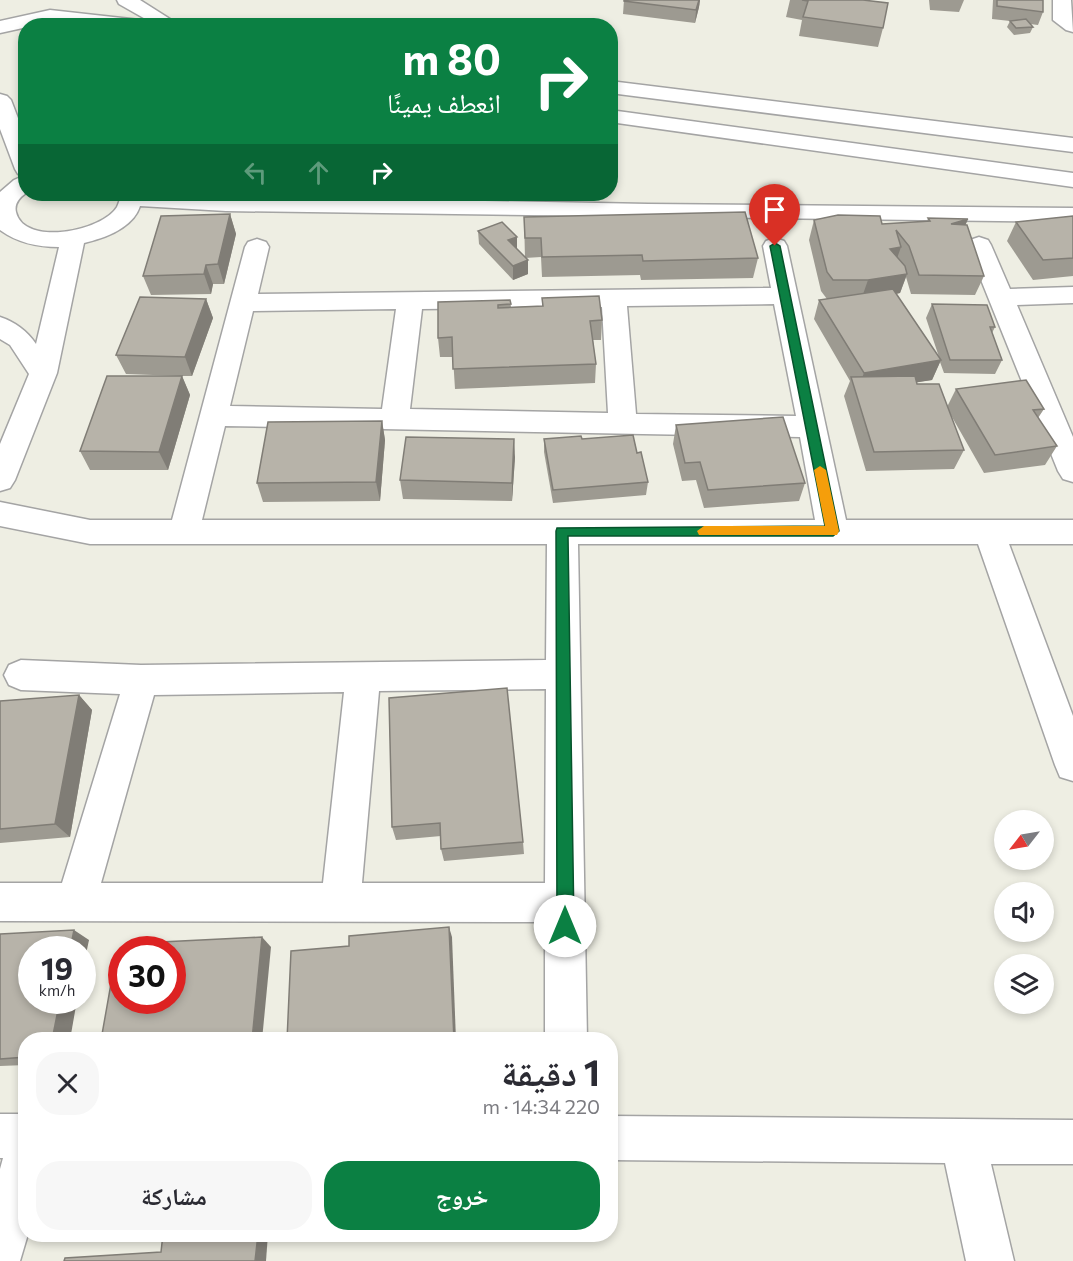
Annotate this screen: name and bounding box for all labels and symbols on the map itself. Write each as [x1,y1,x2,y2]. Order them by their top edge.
pin [749,184,800,246]
north arrow [994,810,1054,870]
position arrow [533,894,597,958]
speed limit sign: 30 [108,936,186,1014]

